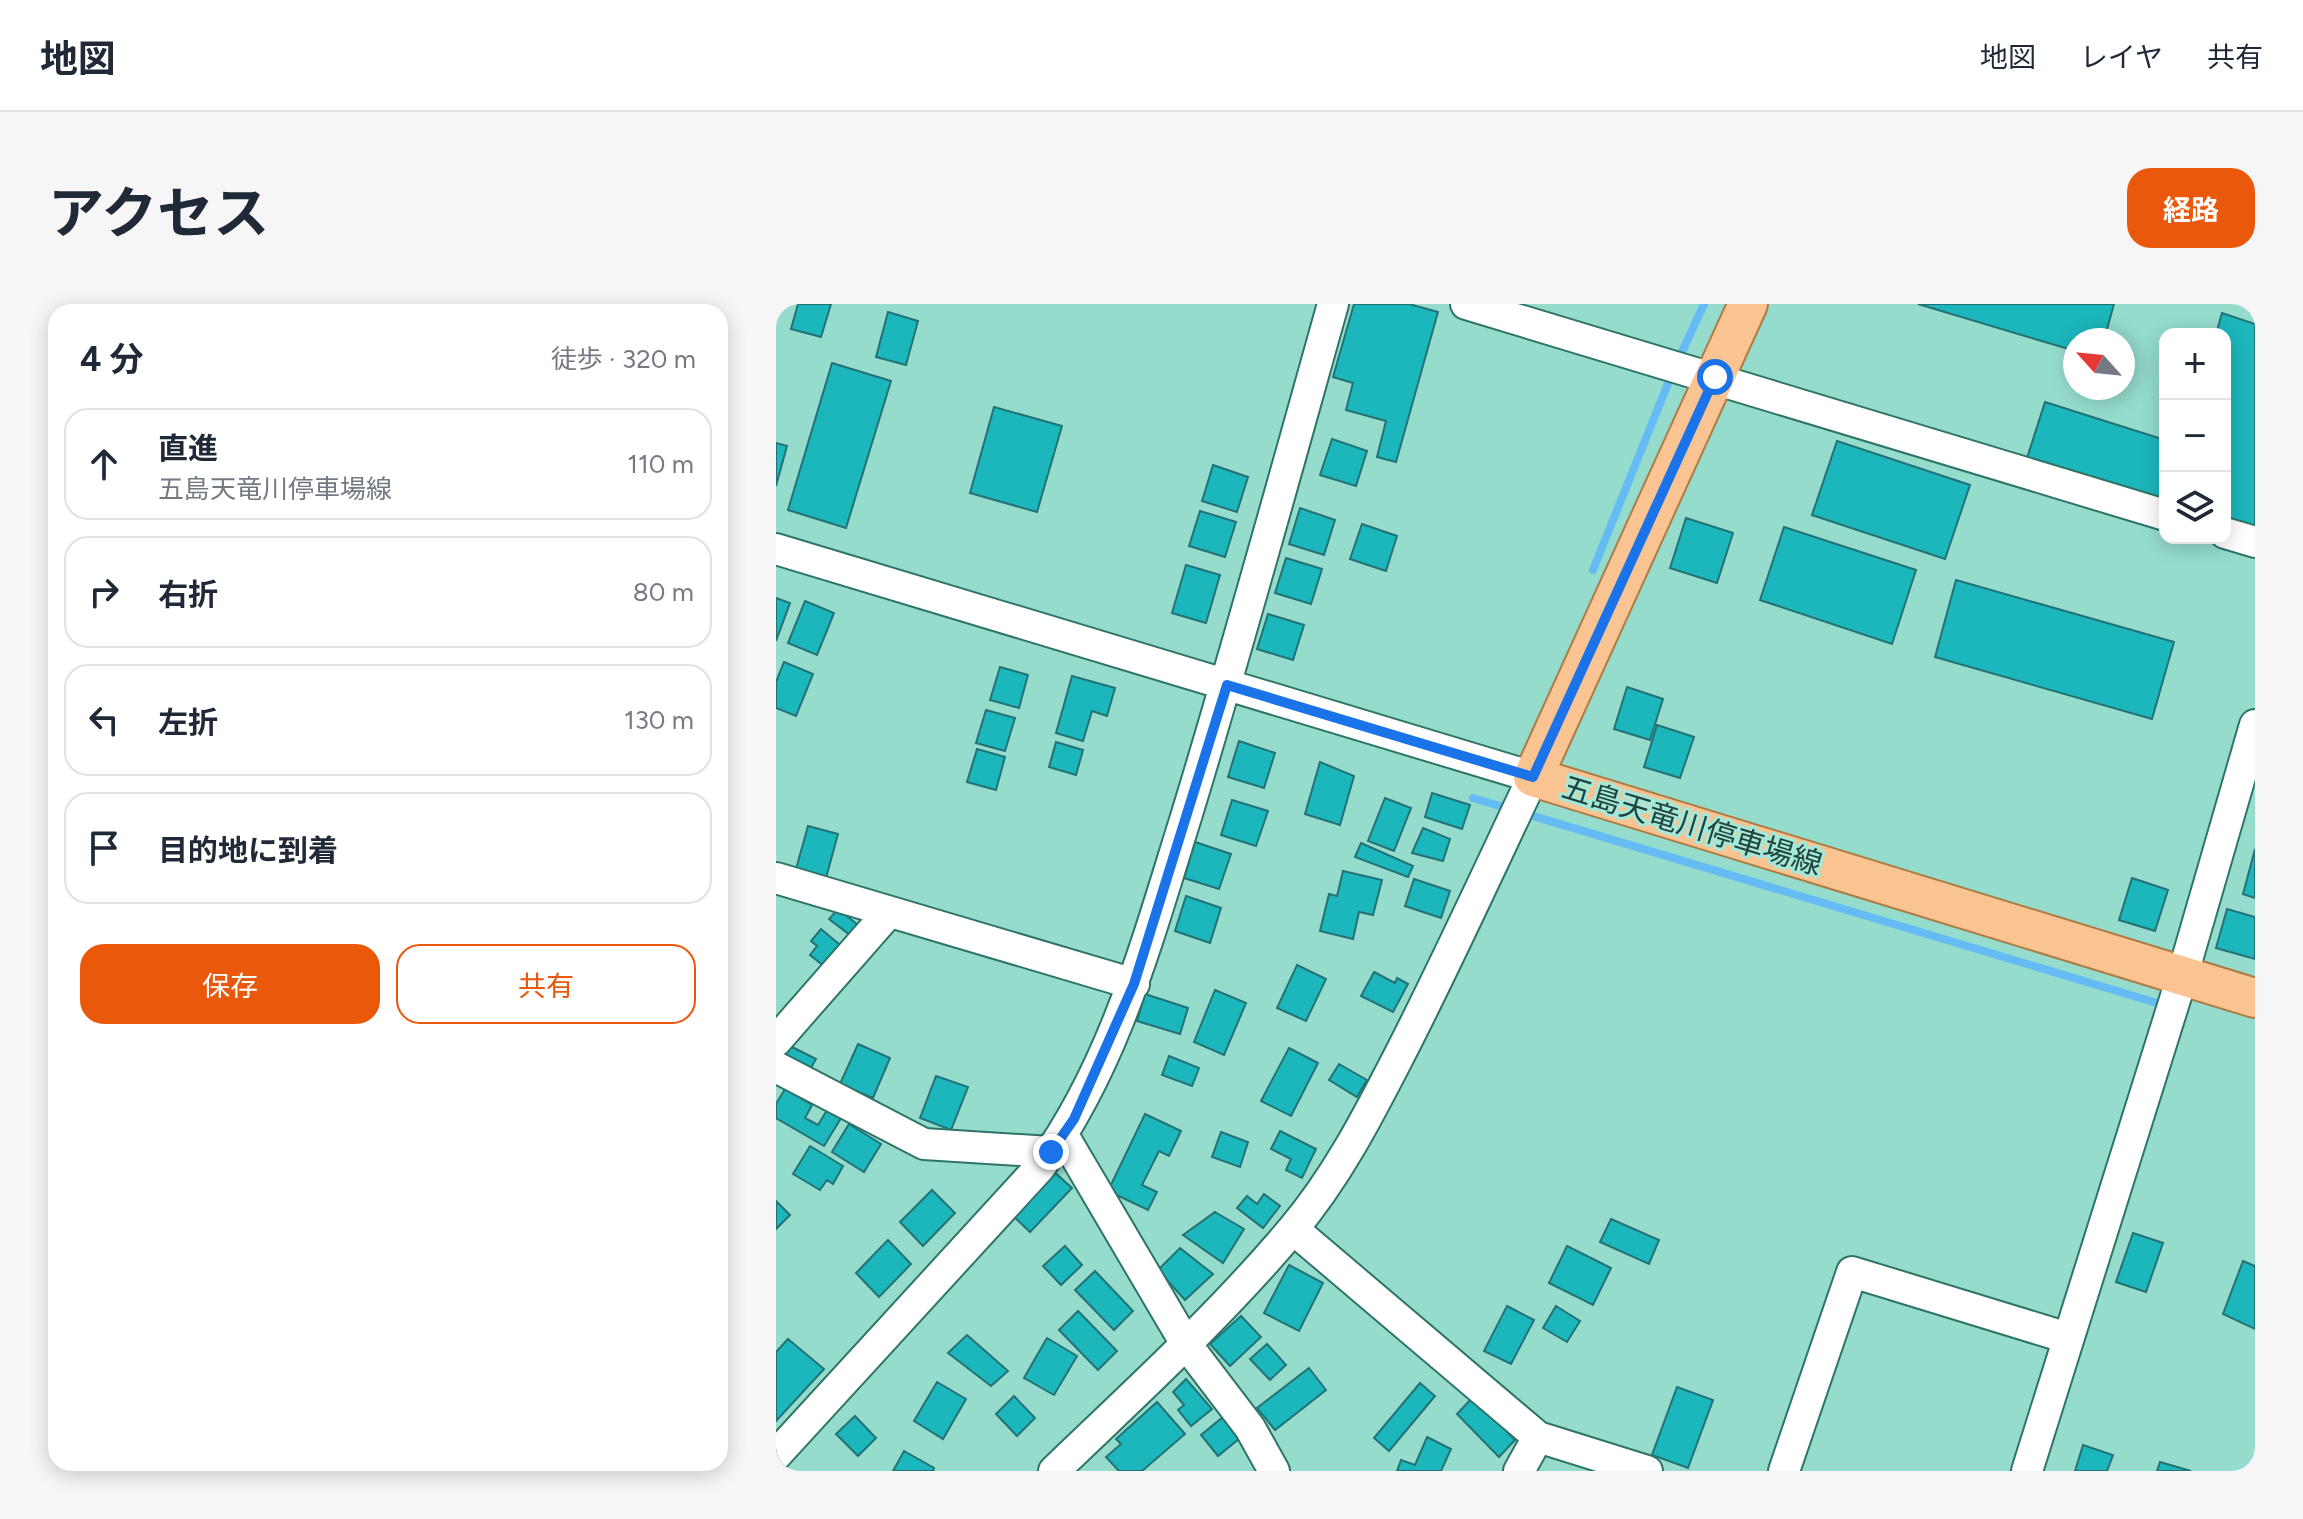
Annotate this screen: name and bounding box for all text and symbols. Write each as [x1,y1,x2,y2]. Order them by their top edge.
text: 地図 [40,36,116,82]
text: 地図 [1980,40,2036,74]
text: レイヤ [2080,40,2163,74]
text: 共有 [2207,40,2263,74]
button: 経路 [2127,168,2255,248]
text: アクセス [48,180,269,247]
north arrow [2063,328,2135,400]
map controls [2159,328,2231,544]
button: + [2159,328,2231,400]
text: 4 分 [80,339,144,380]
text: 徒歩 · 320 m [551,343,696,375]
route start [1697,359,1733,395]
button: − [2159,400,2231,472]
text: 直進 [158,430,218,467]
icon: ahead [82,442,126,486]
text: 110 m [627,448,694,480]
button: layers [2159,472,2231,544]
text: 五島天竜川停車場線 [158,473,392,505]
icon: right [82,570,126,614]
text: 右折 [158,576,218,613]
text: 80 m [633,576,694,608]
icon: left [82,698,126,742]
text: 左折 [158,704,218,741]
text: 130 m [624,704,694,736]
street label: 五島天竜川停車場線 [1558,768,1827,883]
icon: arrive [82,826,126,870]
text: 目的地に到着 [158,832,338,869]
button: 保存 [80,944,380,1024]
button: 共有 [396,944,696,1024]
route end [1033,1134,1069,1170]

